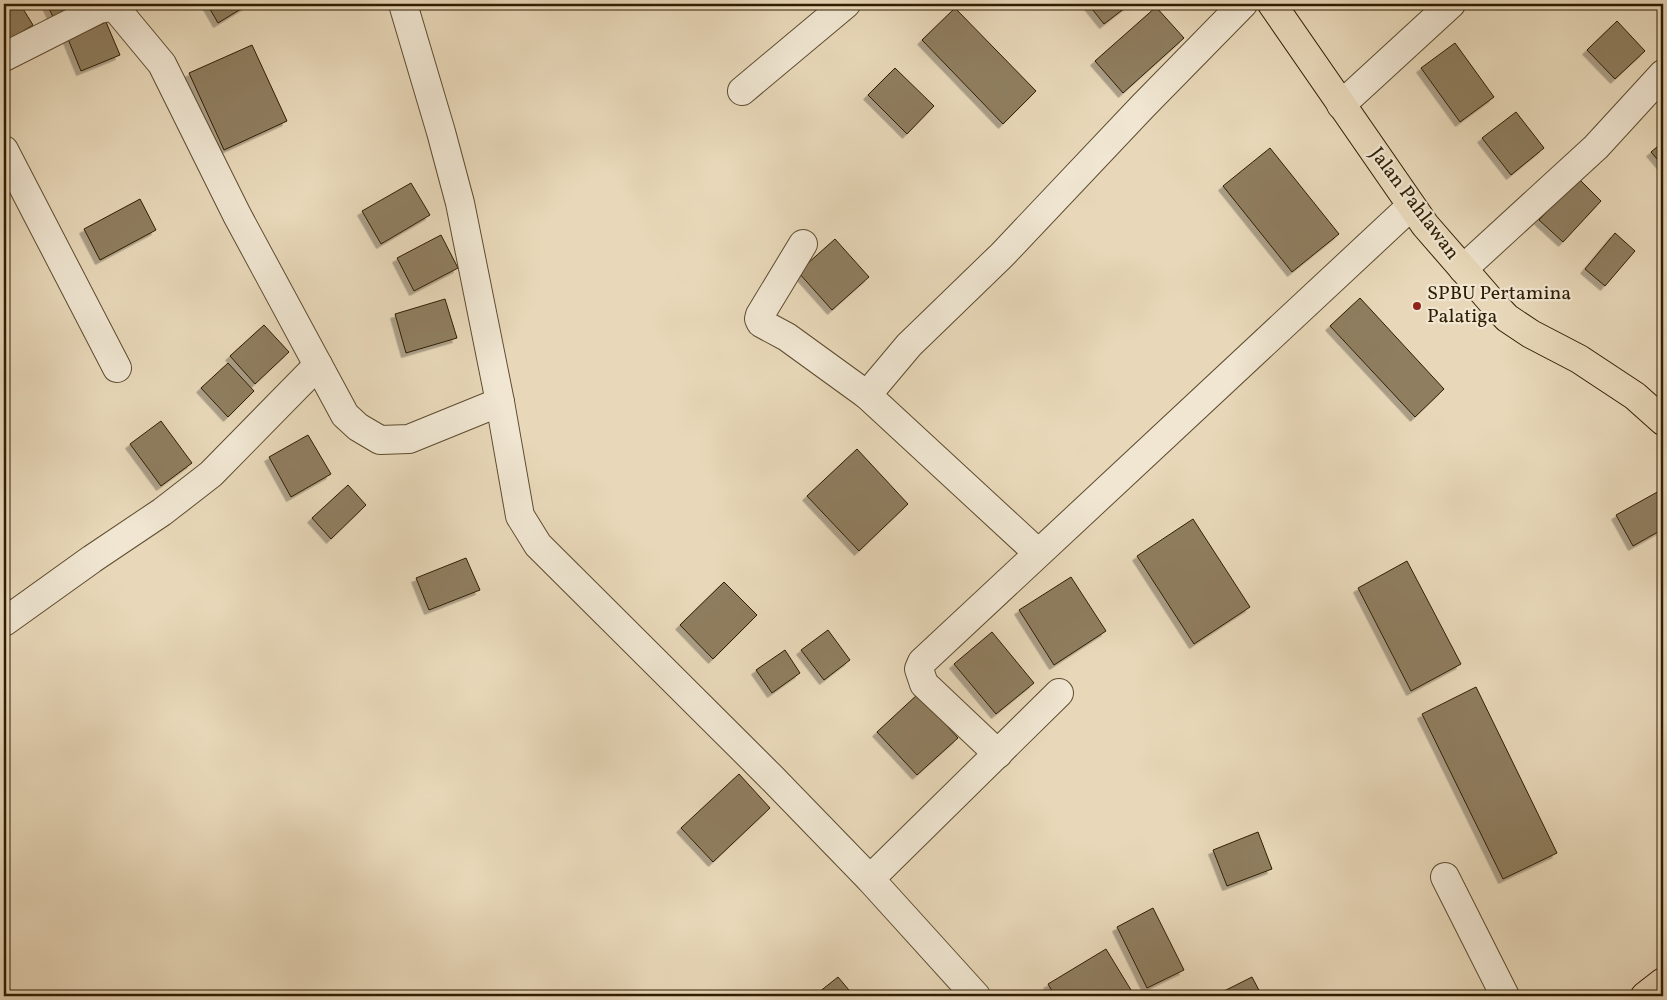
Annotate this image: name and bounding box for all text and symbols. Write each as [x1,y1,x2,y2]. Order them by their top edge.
street label: Jalan Pahlawan [1362,142,1466,266]
place label: SPBU Pertamina Palatiga [1427,280,1571,331]
marker: SPBU Pertamina Palatiga [1411,300,1423,312]

